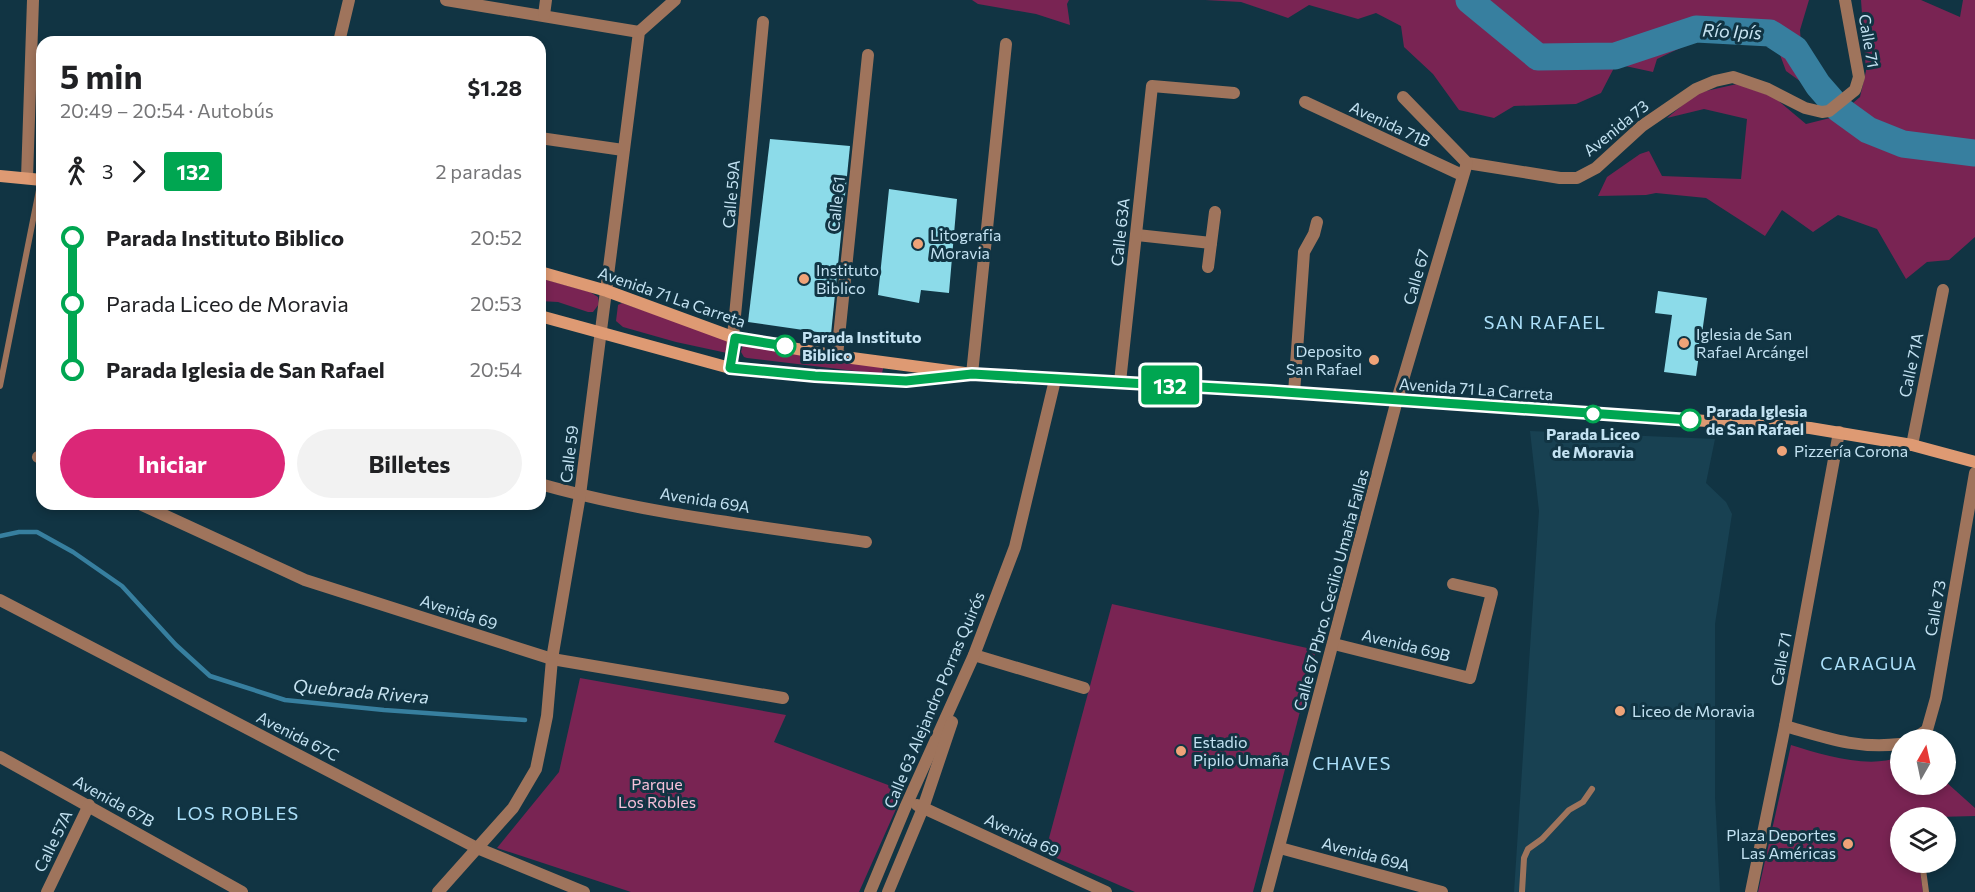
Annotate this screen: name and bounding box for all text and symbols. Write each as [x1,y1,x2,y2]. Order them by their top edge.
street label: Calle 71 [1855,13,1884,69]
water label: Río Ipís [1702,18,1762,44]
text: 5 min [60,55,143,96]
text: $1.28 [468,74,522,101]
street label: Avenida 73 [1579,96,1652,160]
street label: Avenida 71B [1347,97,1433,150]
text: 20:49 – 20:54 · Autobús [60,98,274,122]
icon: walk [60,155,93,188]
icon: forward [122,155,155,188]
text: 3 [102,159,113,183]
text: 132 [176,159,210,184]
text: 2 paradas [435,159,522,183]
street label: Calle 59A [718,159,743,229]
street label: Calle 61 [823,175,848,233]
street label: Calle 63A [1106,197,1133,267]
text: Parada Instituto Biblico [106,224,344,251]
text: 20:52 [471,225,522,249]
place label: Litografia Moravia [930,225,1001,262]
marker: Litografia Moravia [911,237,925,251]
street label: Calle 67 [1399,247,1433,307]
place label: Instituto Biblico [816,260,879,297]
street label: Avenida 71 La Carreta [596,262,748,331]
marker: Instituto Biblico [797,272,811,286]
text: Parada Liceo de Moravia [106,290,349,317]
text: 20:53 [470,291,522,315]
district label: SAN RAFAEL [1484,311,1606,333]
place label: Iglesia de San Rafael Arcángel [1696,324,1809,361]
place label: Parada Instituto Biblico [802,327,922,364]
street label: Calle 71A [1894,331,1927,399]
marker: Parada Instituto Biblico [774,335,796,357]
marker: Iglesia de San Rafael Arcángel [1677,336,1691,350]
place label: Deposito San Rafael [1286,341,1362,378]
marker: Deposito San Rafael [1367,353,1381,367]
text: Parada Iglesia de San Rafael [106,356,385,383]
text: 20:54 [470,357,522,381]
line badge: 132 [1136,366,1204,404]
text: 132 [1153,373,1187,398]
street label: Avenida 71 La Carreta [1398,374,1554,403]
place label: Parada Iglesia de San Rafael [1706,401,1808,438]
marker: Parada Liceo de Moravia [1584,405,1602,423]
marker: Parada Iglesia de San Rafael [1679,409,1701,431]
street label: Calle 59 [556,424,581,484]
place label: Parada Liceo de Moravia [1546,424,1640,461]
button: Iniciar [60,429,285,498]
button: Billetes [297,429,522,498]
place label: Pizzería Corona [1794,441,1908,460]
marker: Pizzería Corona [1775,444,1789,458]
street label: Calle 67 Pbro. Cecilio Umaña Fallas [1289,467,1372,713]
street label: Avenida 69A [659,483,751,516]
street label: Calle 73 [1920,578,1949,637]
street label: Calle 63 Alejandro Porras Quirós [879,589,988,811]
street label: Avenida 69 [418,590,500,633]
street label: Avenida 69B [1360,624,1452,665]
street label: Calle 71 [1766,631,1795,687]
district label: CARAGUA [1820,652,1918,674]
water label: Quebrada Rivera [292,674,430,708]
place label: Liceo de Moravia [1632,701,1755,720]
marker: Liceo de Moravia [1613,704,1627,718]
street label: Avenida 67C [254,707,343,764]
north arrow [1890,729,1956,795]
map controls [1890,729,1956,873]
place label: Estadio Pipilo Umaña [1193,732,1289,769]
marker: Estadio Pipilo Umaña [1174,744,1188,758]
district label: CHAVES [1312,752,1392,774]
street label: Avenida 67B [71,771,158,830]
park label: Parque Los Robles [618,774,696,811]
district label: LOS ROBLES [176,802,300,824]
street label: Calle 57A [29,807,76,875]
button: layers [1890,807,1956,873]
street label: Avenida 69 [982,809,1062,860]
place label: Plaza Deportes Las Américas [1726,825,1836,862]
street label: Avenida 69A [1320,833,1412,874]
marker: Plaza Deportes Las Américas [1841,837,1855,851]

